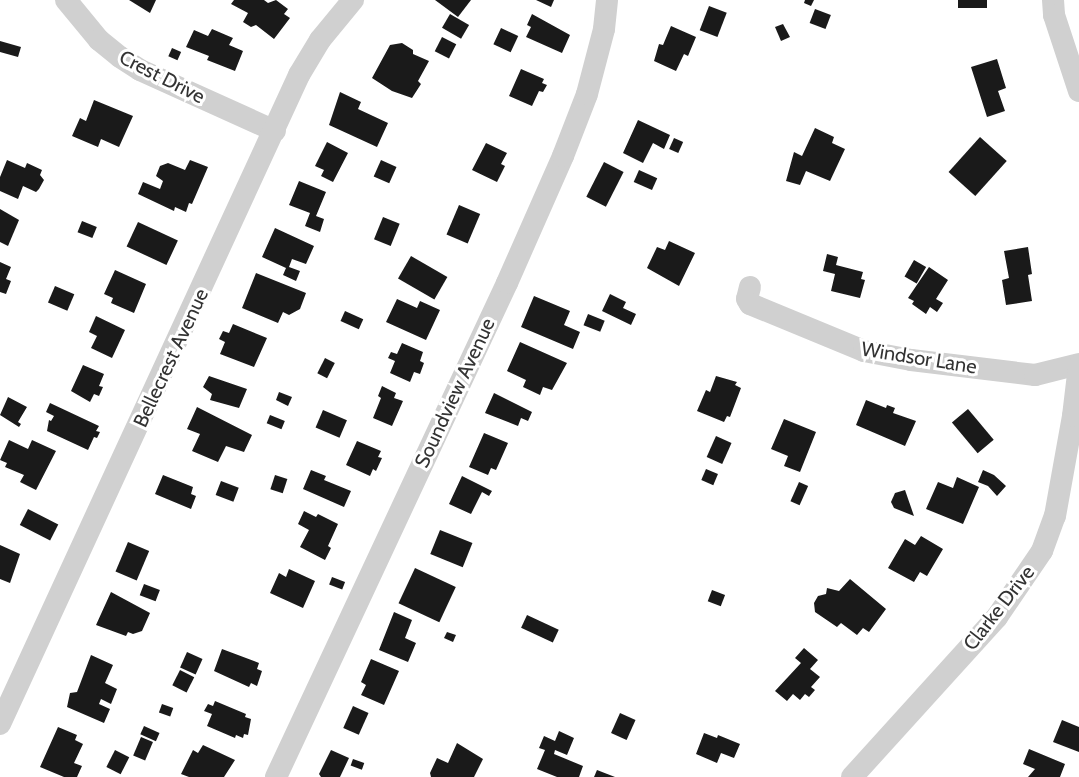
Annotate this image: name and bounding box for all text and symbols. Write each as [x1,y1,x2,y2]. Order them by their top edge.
street label: Crest Drive [115,45,209,109]
street label: Bellecrest Avenue [128,285,214,431]
street label: Soundview Avenue [410,314,500,472]
street label: Windsor Lane [860,337,978,379]
street label: Clarke Drive [958,561,1040,655]

